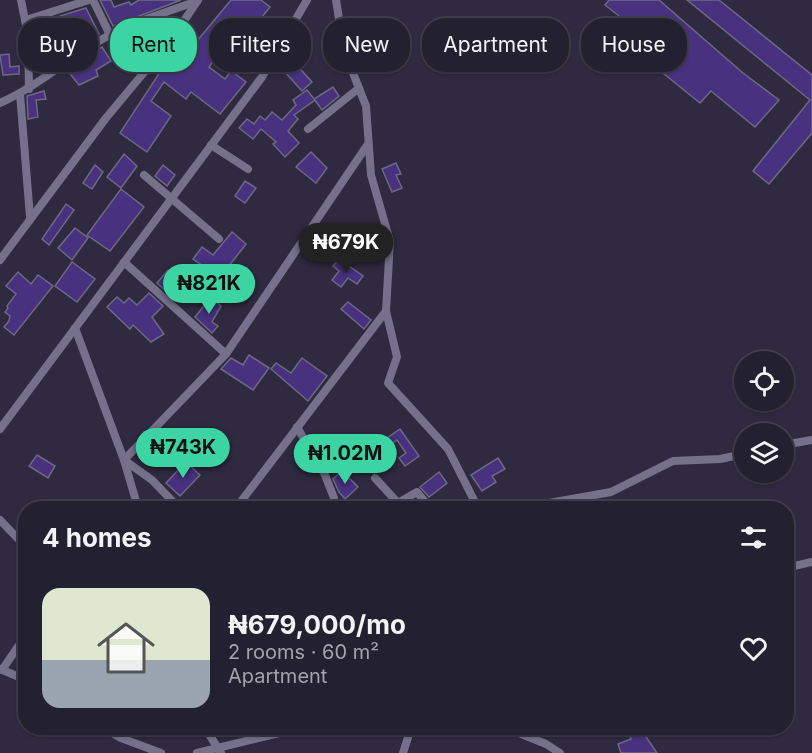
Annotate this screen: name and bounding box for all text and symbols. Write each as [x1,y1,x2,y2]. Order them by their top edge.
chip: Buy [18,18,98,72]
chip: Rent [110,18,197,72]
chip: Filters [209,18,311,72]
chip: New [323,18,410,72]
chip: Apartment [422,18,569,72]
chip: House [581,18,687,72]
pin: ₦679K [304,223,388,274]
text: ₦679K [313,230,379,254]
pin: ₦821K [167,264,251,315]
text: ₦821K [177,271,241,295]
map controls [734,351,794,483]
button: locate [734,351,794,411]
button: layers [734,423,794,483]
pin: ₦743K [141,428,225,479]
pin: ₦1.02M [296,434,394,485]
text: ₦743K [150,435,216,459]
text: ₦1.02M [308,441,382,465]
icon: filters [737,521,770,554]
text: 4 homes [42,522,152,553]
text: ₦679,000/mo [228,609,406,640]
icon: home [90,612,162,684]
icon: heart [737,632,770,665]
text: 2 rooms · 60 m² [228,640,379,664]
text: Apartment [228,664,327,688]

